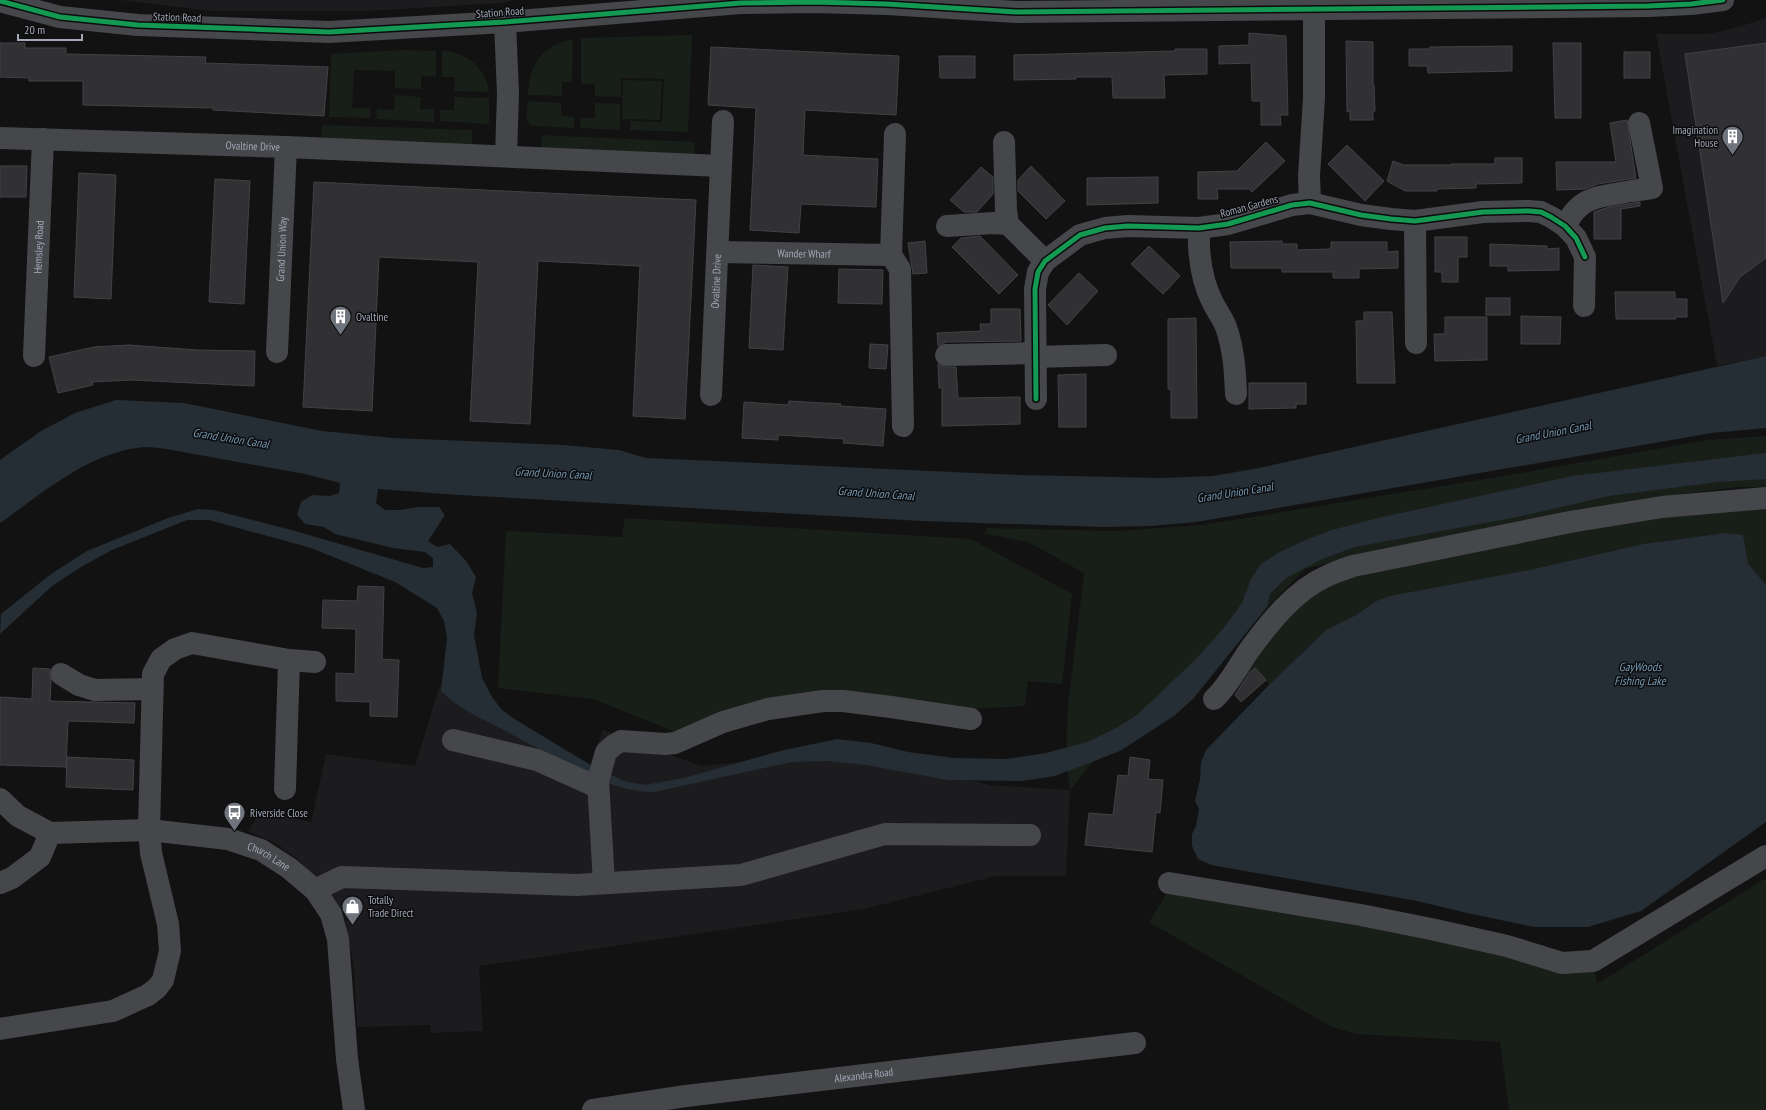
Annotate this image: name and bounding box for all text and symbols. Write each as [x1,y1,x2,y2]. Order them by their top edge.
street label: Station Road [475,3,525,21]
street label: Station Road [153,9,202,25]
scale bar [18,16,82,42]
text: 20 m [24,22,45,37]
place label: Imagination House [1673,123,1718,150]
building icon: Imagination House [1720,123,1746,156]
street label: Ovaltine Drive [225,138,281,154]
street label: Roman Gardens [1219,192,1280,220]
street label: Grand Union Way [273,215,290,282]
street label: Hemsley Road [30,220,47,274]
street label: Wander Wharf [777,246,832,261]
street label: Ovaltine Drive [708,253,724,309]
building icon: Ovaltine [328,304,354,337]
place label: Ovaltine [356,310,388,324]
water label: Grand Union Canal [1514,417,1593,447]
water label: Grand Union Canal [192,425,271,452]
water label: Grand Union Canal [514,463,593,483]
water label: Grand Union Canal [1196,478,1275,505]
water label: Grand Union Canal [837,483,916,503]
water label: GayWoods Fishing Lake [1614,659,1667,688]
bus stop icon: Riverside Close [221,800,247,833]
place label: Riverside Close [250,806,308,820]
street label: Church Lane [246,839,293,874]
shop icon: Totally Trade Direct [340,893,366,926]
place label: Totally Trade Direct [368,893,414,920]
street label: Alexandra Road [833,1065,894,1085]

